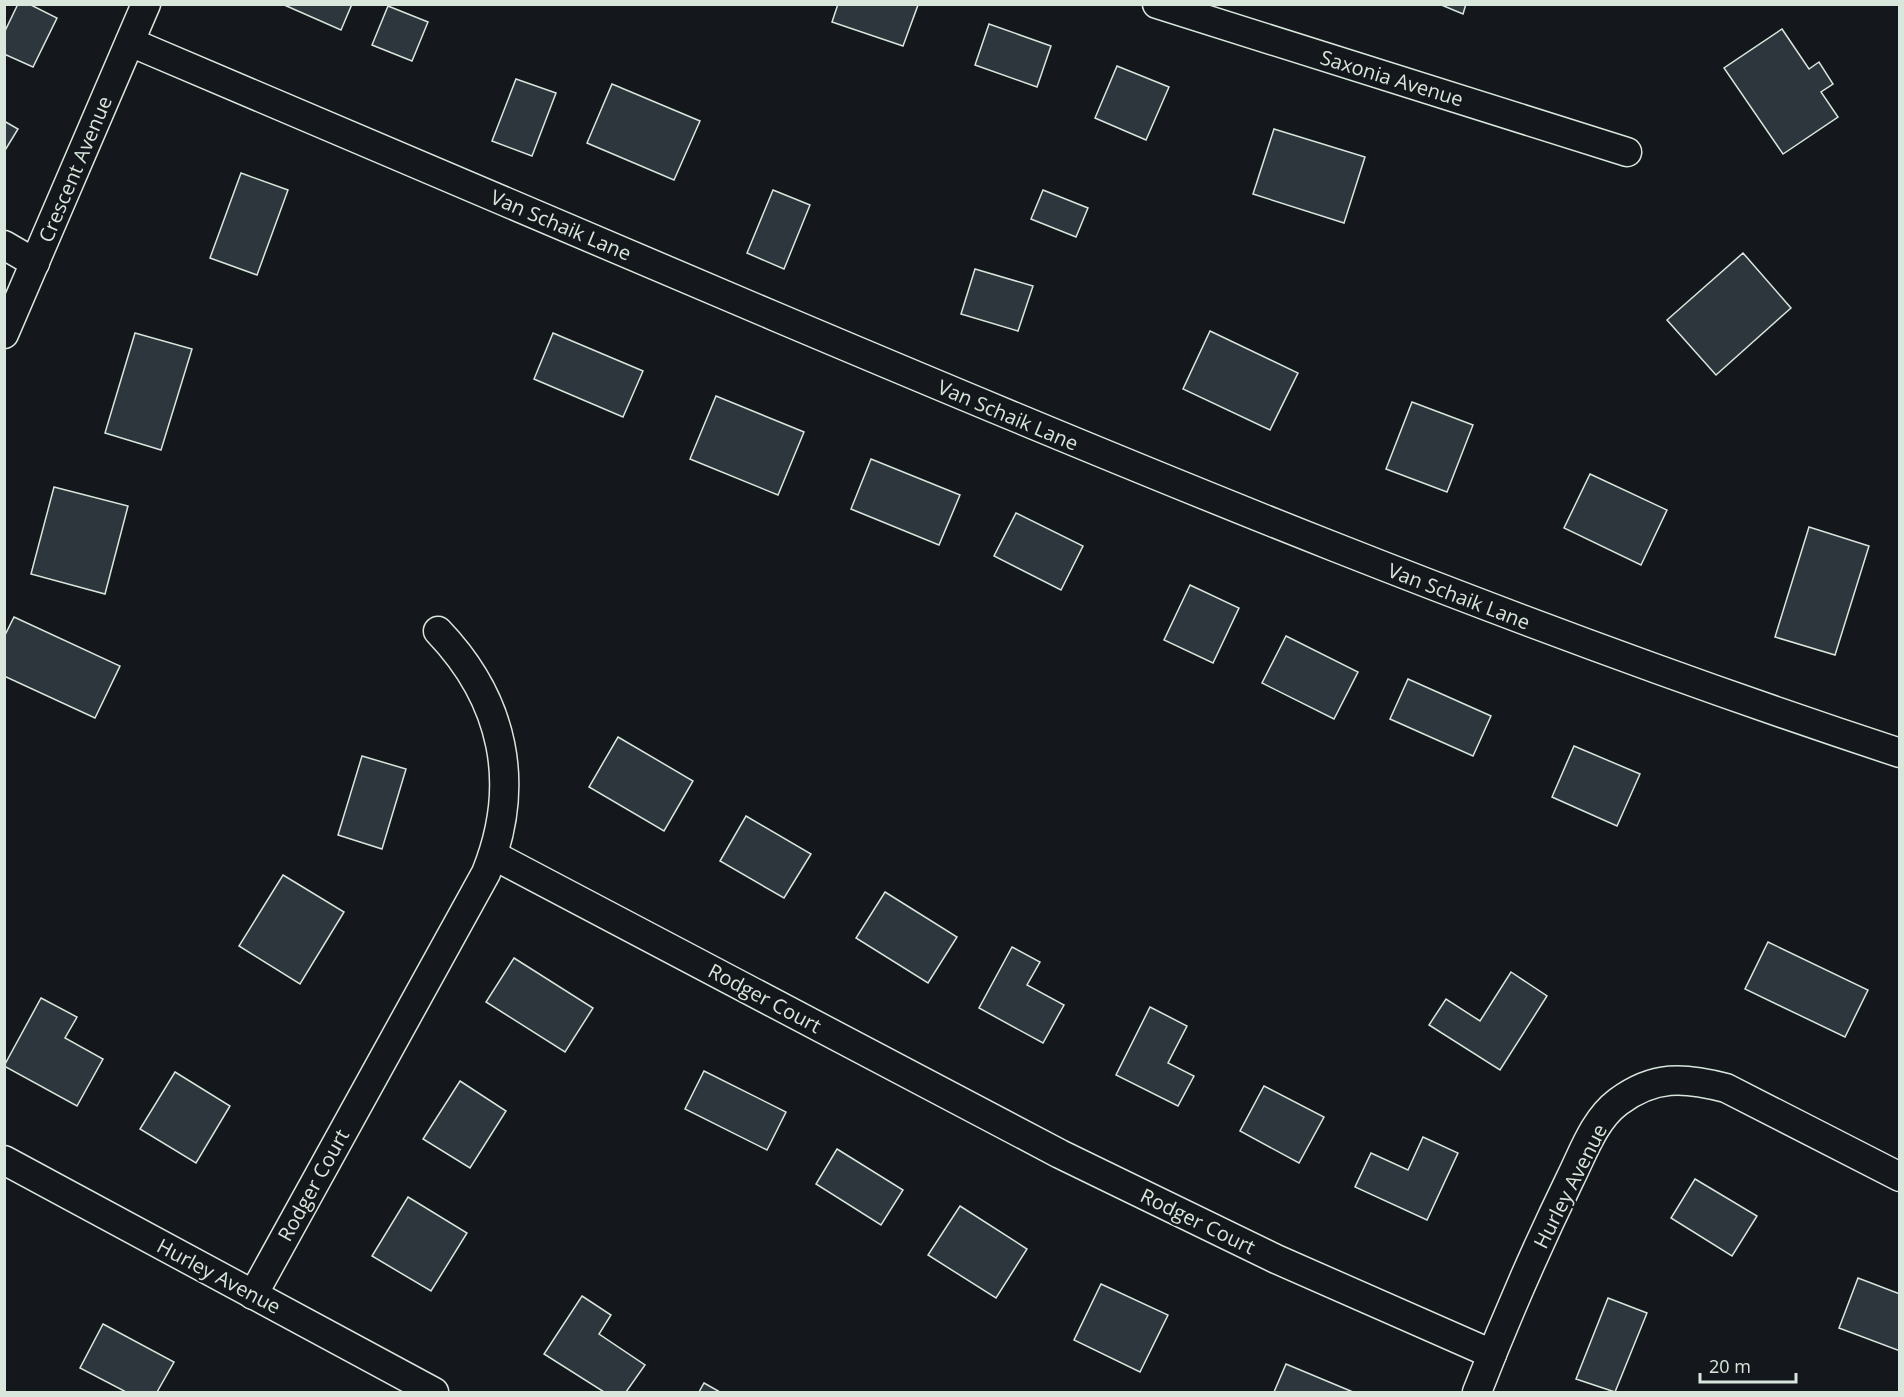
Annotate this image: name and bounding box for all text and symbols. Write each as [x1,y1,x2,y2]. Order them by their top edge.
street label: Saxonia Avenue [1317,43,1467,113]
street label: Crescent Avenue [32,92,118,246]
street label: Van Schaik Lane [487,183,635,267]
street label: Van Schaik Lane [934,373,1082,457]
street label: Van Schaik Lane [1384,556,1534,636]
street label: Rodger Court [704,957,826,1039]
street label: Hurley Avenue [1527,1119,1613,1253]
street label: Rodger Court [271,1124,355,1246]
street label: Rodger Court [1136,1182,1260,1260]
street label: Hurley Avenue [152,1232,286,1320]
scale bar [1700,1346,1796,1384]
text: 20 m [1709,1354,1751,1378]

